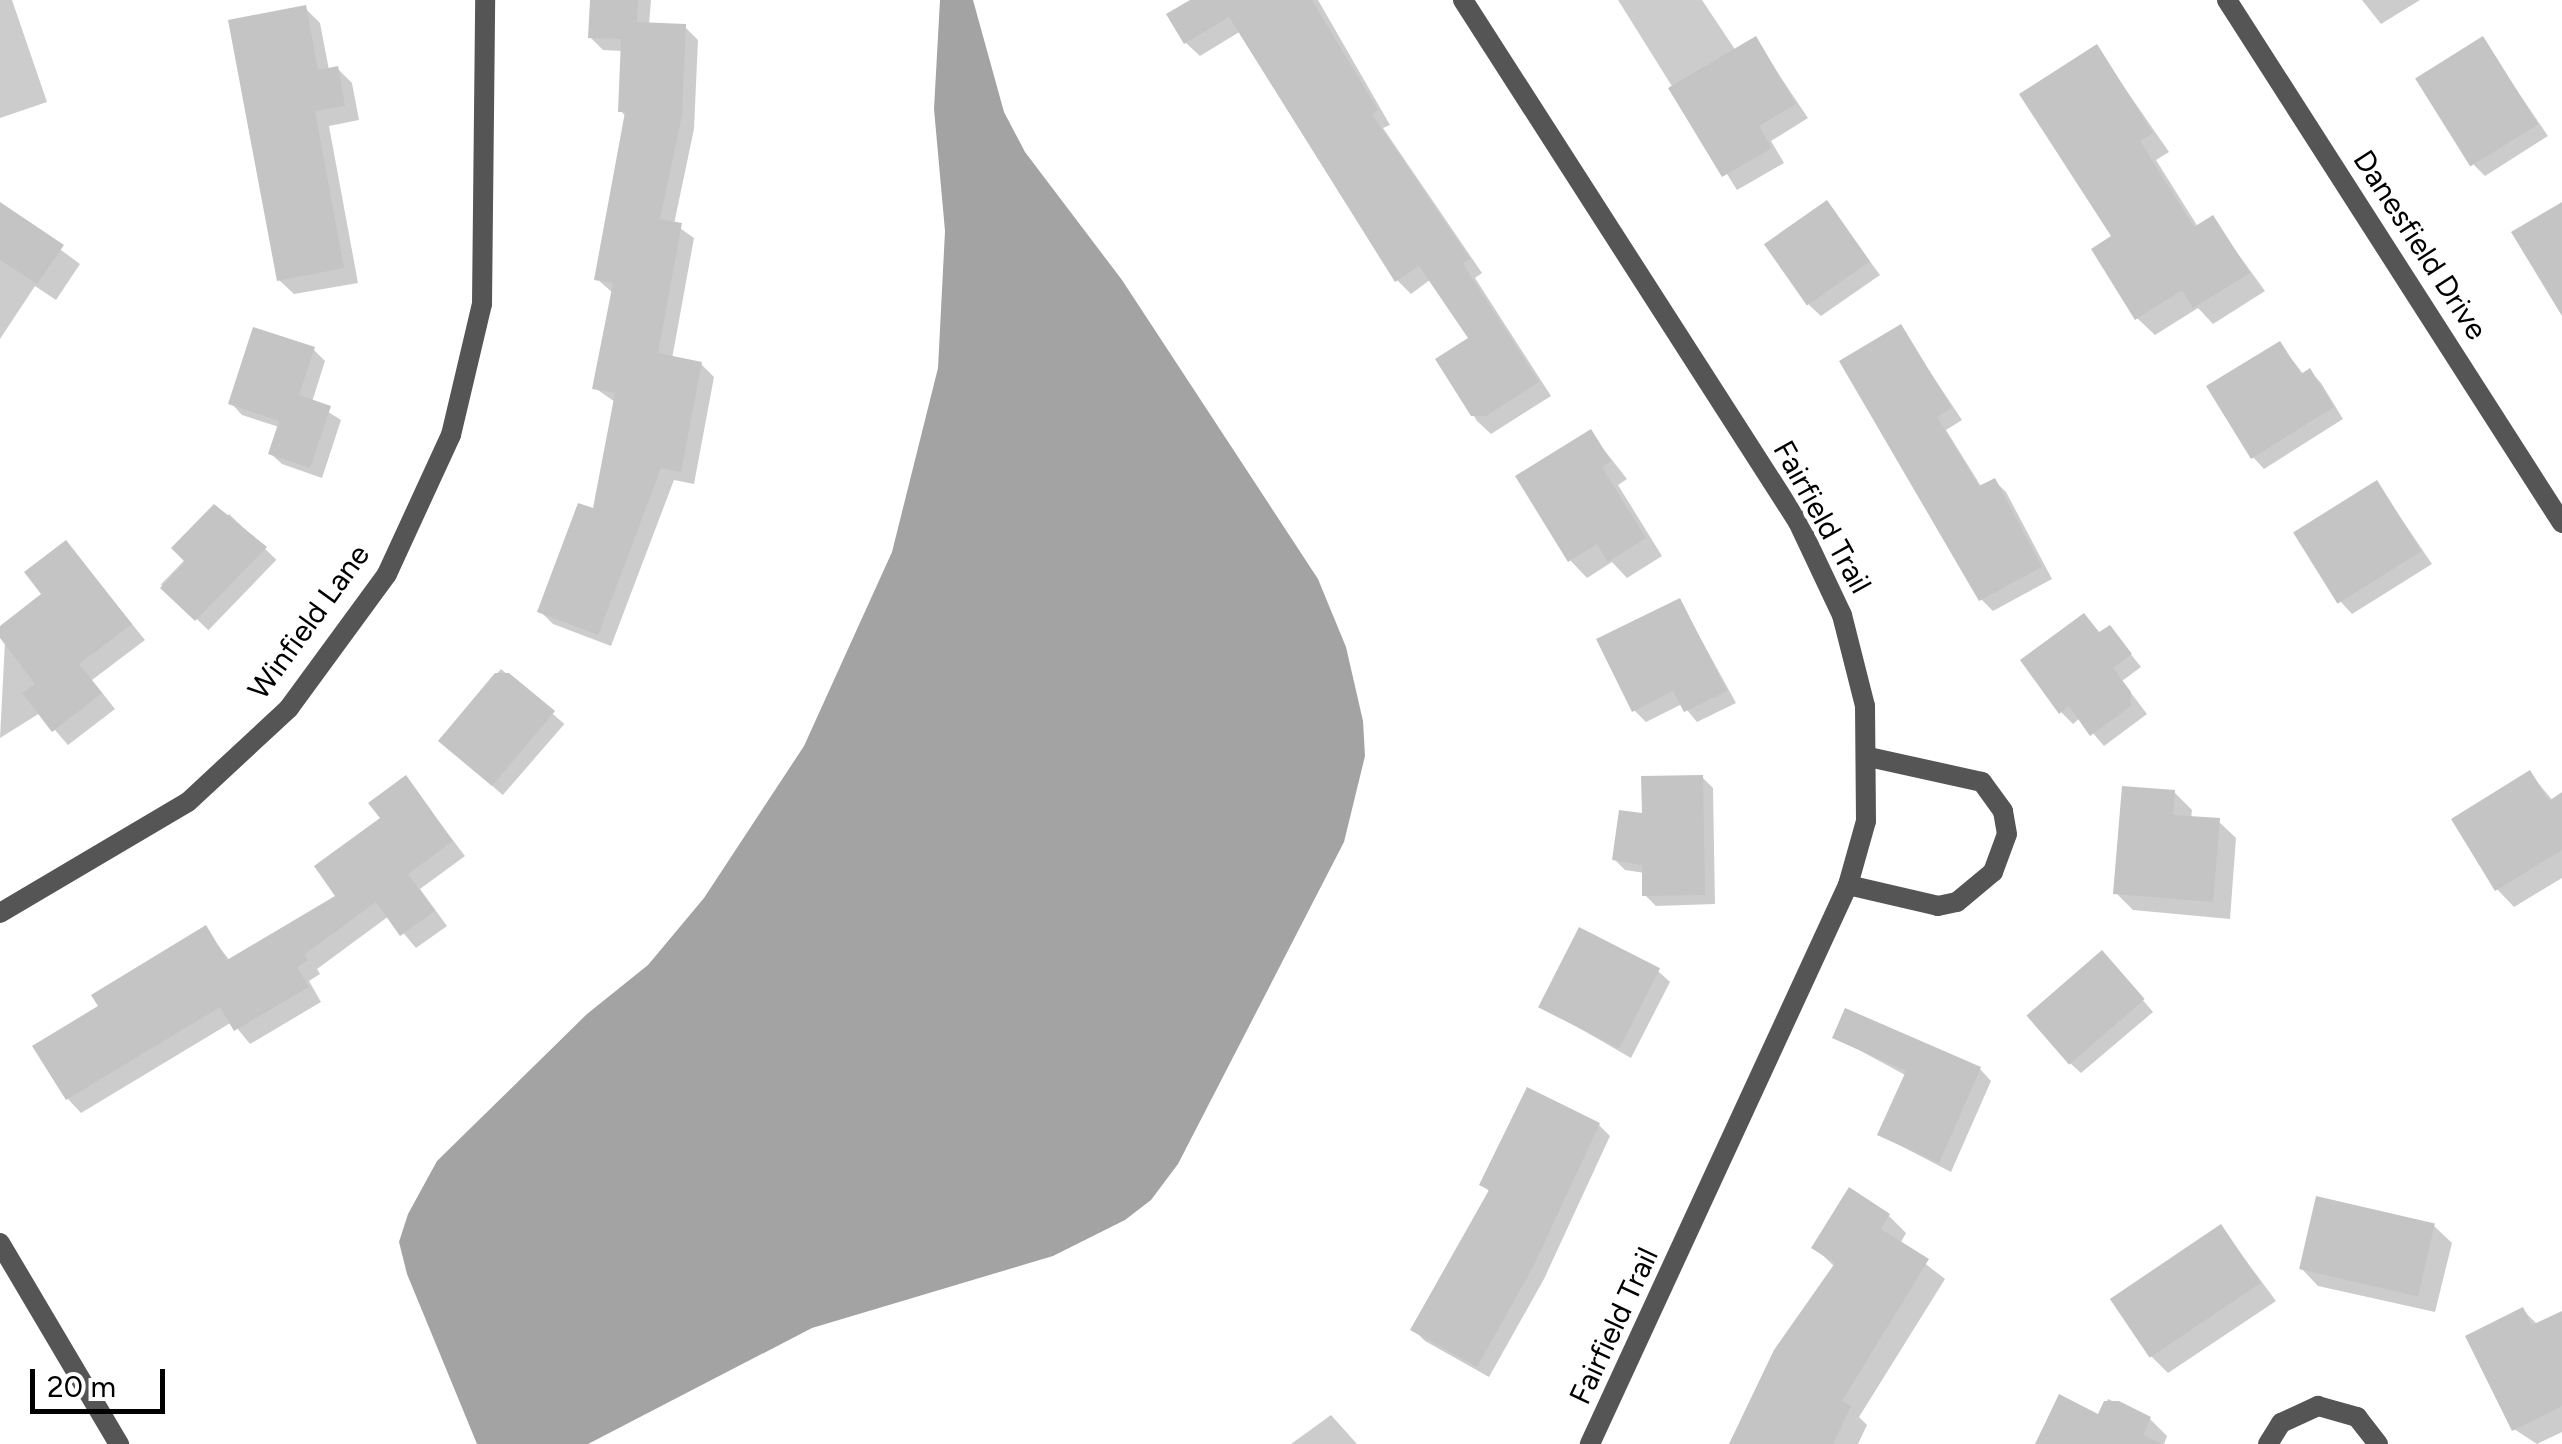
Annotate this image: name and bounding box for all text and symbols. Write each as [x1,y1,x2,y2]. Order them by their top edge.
street label: Danesfield Drive [2345,144,2495,346]
street label: Fairfield Trail [1765,435,1879,599]
street label: Winfield Lane [241,538,377,706]
street label: Fairfield Trail [1562,1242,1666,1410]
scale bar [35,1349,170,1411]
text: 20 m [47,1368,116,1405]

